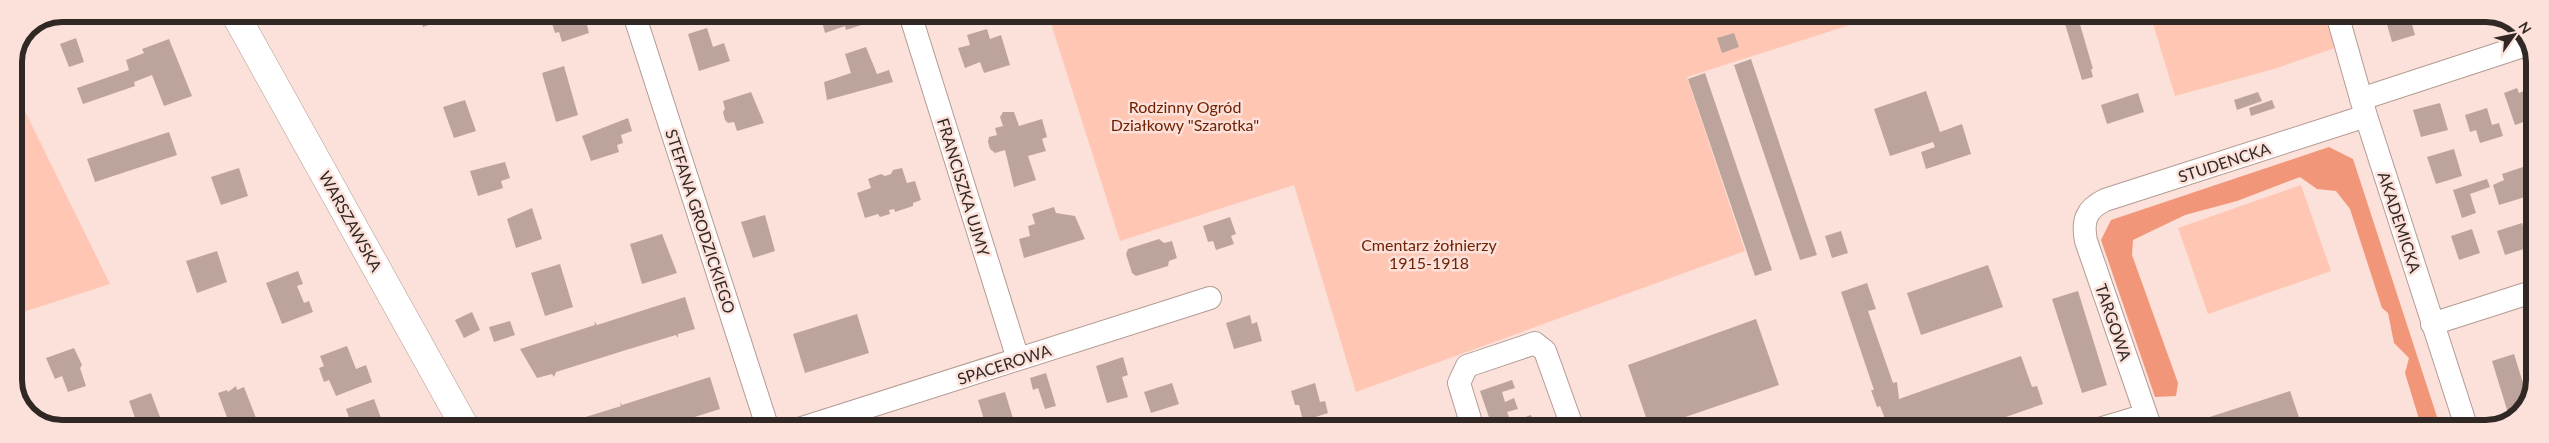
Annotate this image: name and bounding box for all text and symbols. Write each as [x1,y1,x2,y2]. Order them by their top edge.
north arrow [2489,10,2539,60]
text: N [2515,18,2535,37]
park label: Rodzinny Ogród Działkowy "Szarotka" [1111,97,1259,134]
street label: FRANCISZKA UJMY [934,116,994,258]
street label: STEFANA GRODZICKIEGO [662,126,740,316]
street label: STUDENCKA [2176,138,2273,186]
street label: WARSZAWSKA [316,168,386,275]
street label: AKADEMICKA [2375,169,2425,275]
park label: Cmentarz żołnierzy 1915-1918 [1361,235,1498,272]
street label: TARGOWA [2092,281,2136,363]
street label: SPACEROWA [955,340,1053,388]

